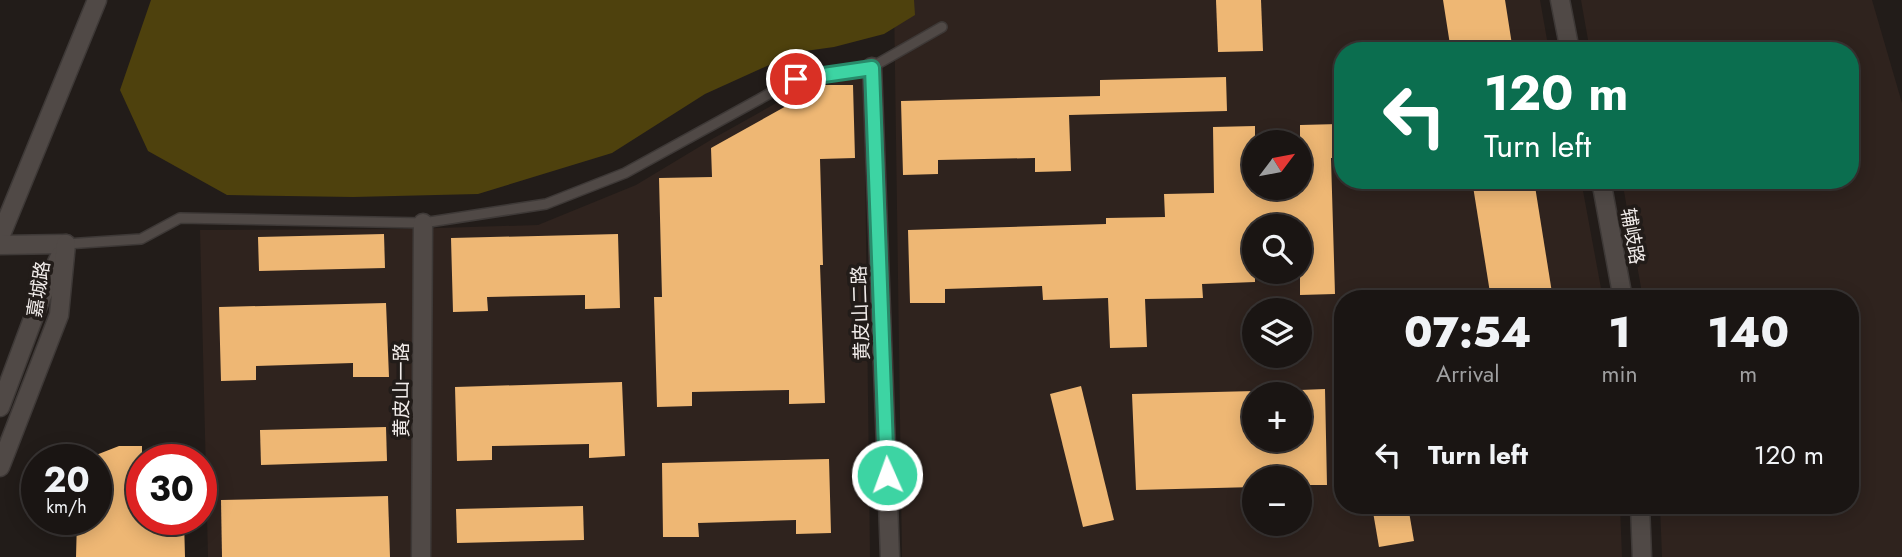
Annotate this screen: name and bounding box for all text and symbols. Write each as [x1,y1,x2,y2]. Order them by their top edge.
pin [766,49,826,109]
text: 120 m [1484,58,1628,128]
icon: arrive [777,60,815,98]
icon: left [1369,70,1460,161]
text: Turn left [1484,123,1591,169]
north arrow [1242,130,1312,200]
map controls [1242,130,1312,536]
street label: 辅岐路 [1614,206,1651,267]
button: search [1242,214,1312,284]
street label: 嘉城路 [21,259,56,319]
street label: 黄皮山二路 [845,265,876,361]
button: layers [1242,298,1312,368]
text: 07:54 [1404,302,1532,363]
text: 1 [1608,302,1631,363]
text: 140 [1708,302,1789,363]
street label: 黄皮山一路 [388,342,415,438]
text: Arrival [1436,357,1499,391]
text: min [1602,357,1638,391]
text: m [1739,357,1757,391]
button: + [1242,382,1312,452]
icon: left [1369,436,1407,474]
text: Turn left [1428,436,1528,474]
text: 120 m [1754,436,1824,474]
position arrow [850,438,924,512]
speed limit sign: 30 [126,444,217,535]
text: 20 [43,455,90,505]
button: − [1242,466,1312,536]
text: km/h [46,494,87,520]

